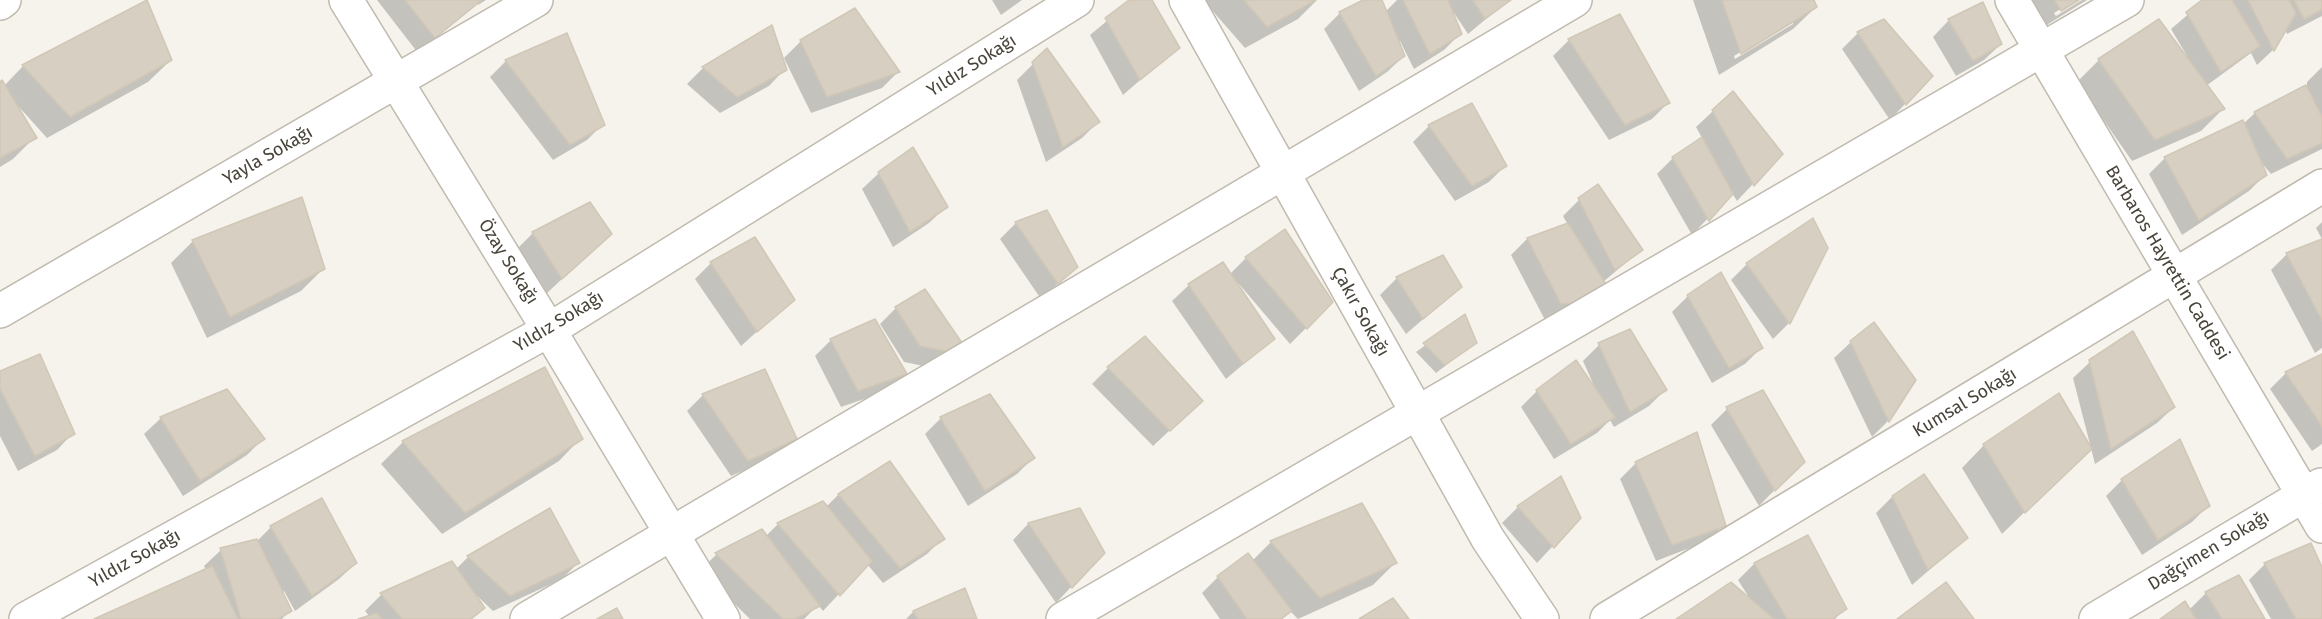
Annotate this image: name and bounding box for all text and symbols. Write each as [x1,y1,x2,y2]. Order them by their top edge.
street label: Yıldız Sokağı [923,30,1021,102]
street label: Yayla Sokağı [219,122,317,190]
street label: Barbaros Hayrettin Caddesi [2100,162,2234,364]
street label: Özay Sokağı [473,215,543,309]
street label: Çakır Sokağı [1327,263,1393,361]
street label: Yıldız Sokağı [510,287,608,357]
street label: Kumsal Sokağı [1909,363,2021,443]
street label: Dağçimen Sokağı [2144,506,2274,596]
street label: Yıldız Sokağı [86,525,184,593]

